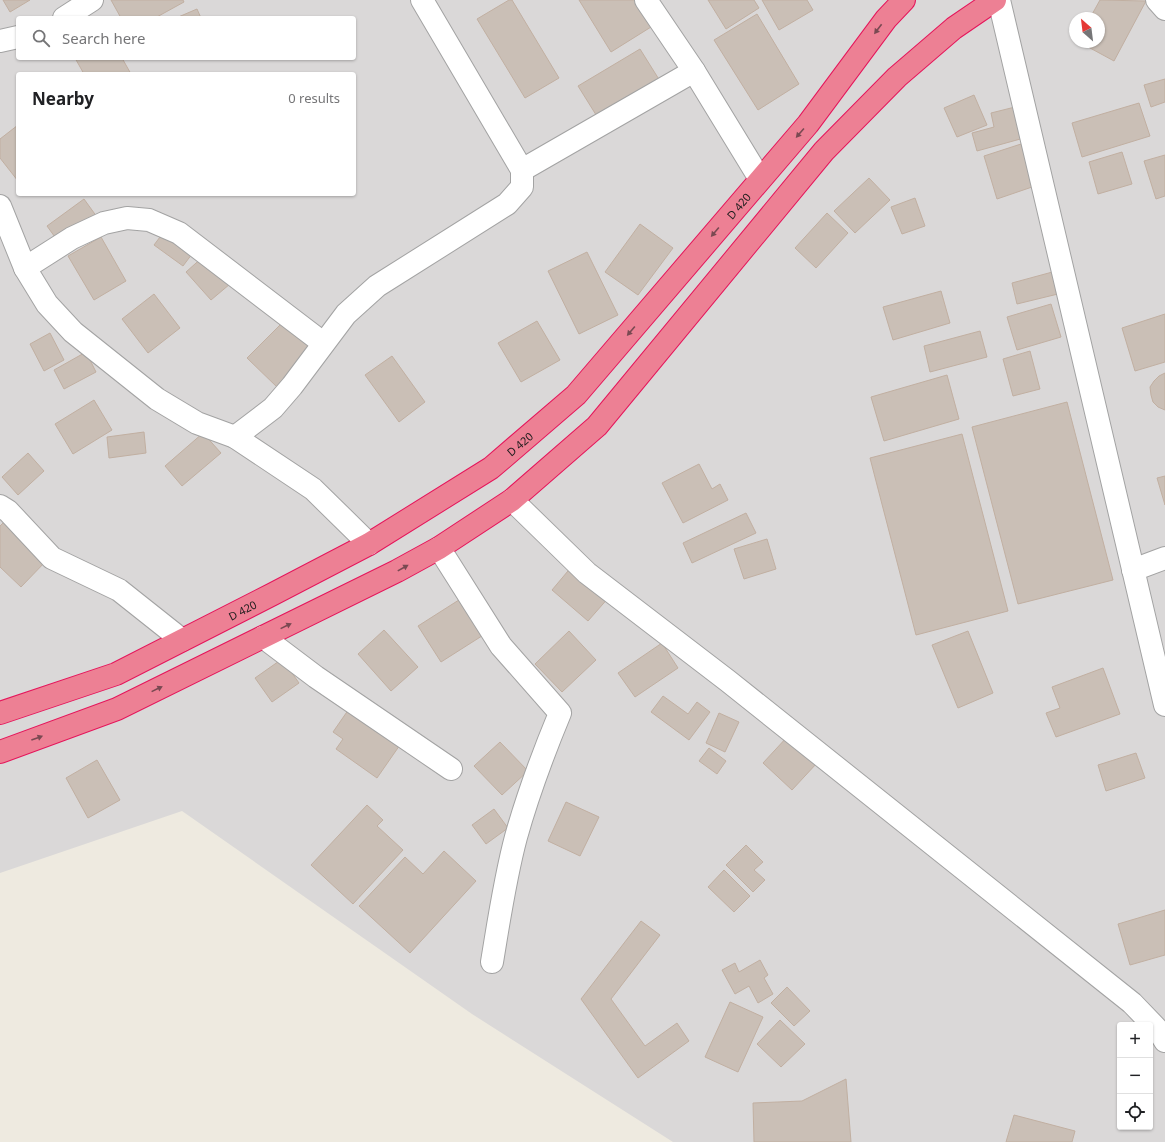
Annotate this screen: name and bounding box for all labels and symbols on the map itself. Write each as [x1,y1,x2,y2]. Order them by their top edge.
north arrow [1069,12,1105,48]
one-way arrow [874,24,883,35]
one-way arrow [795,128,805,138]
street label: D 420 [723,189,754,222]
one-way arrow [711,226,720,237]
one-way arrow [627,325,636,336]
street label: D 420 [503,428,536,459]
one-way arrow [397,565,409,571]
street label: D 420 [226,596,259,623]
one-way arrow [280,623,292,629]
one-way arrow [151,686,163,692]
one-way arrow [31,735,43,741]

